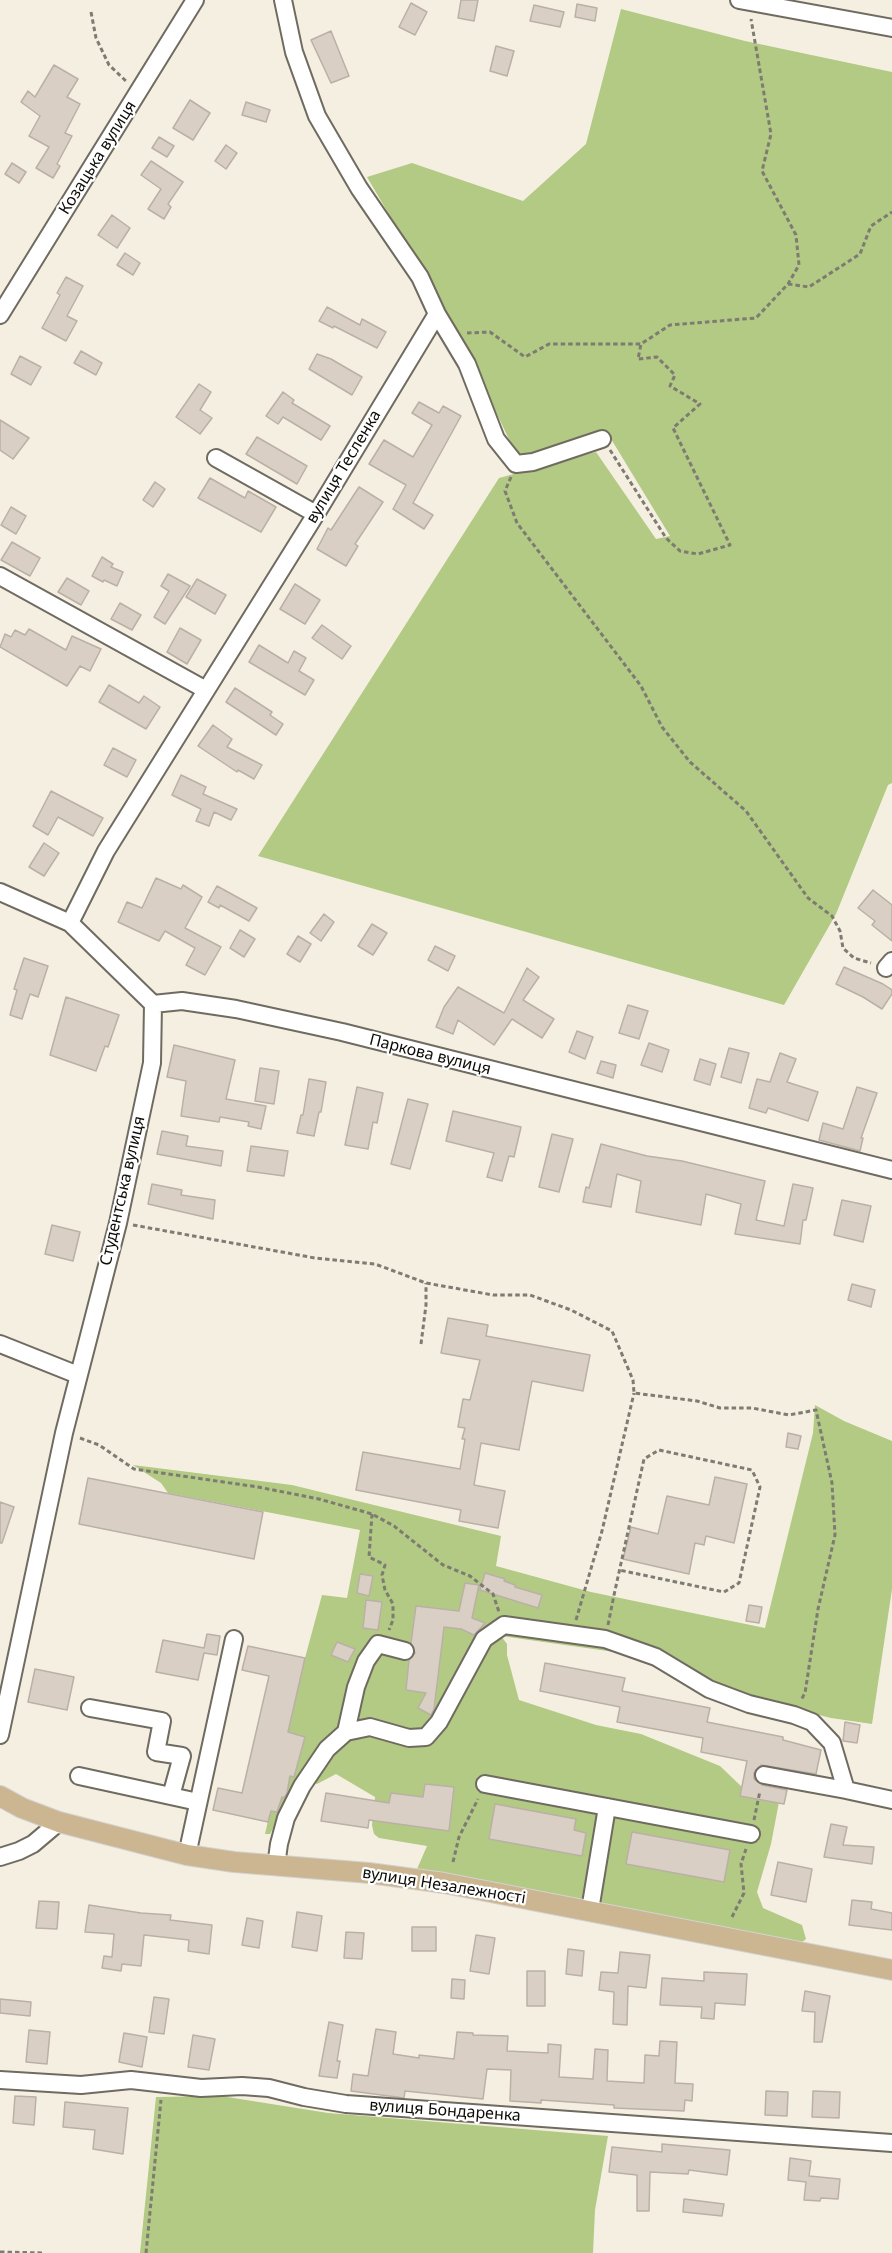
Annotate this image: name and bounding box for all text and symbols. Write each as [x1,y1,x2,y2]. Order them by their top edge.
street label: Козацька вулиця [55,98,141,218]
street label: вулиця Тесленка [303,407,385,527]
street label: Паркова вулиця [367,1031,493,1079]
street label: Студентська вулиця [96,1114,150,1268]
street label: вулиця Незалежності [361,1864,527,1908]
street label: вулиця Бондаренка [369,2096,521,2126]

